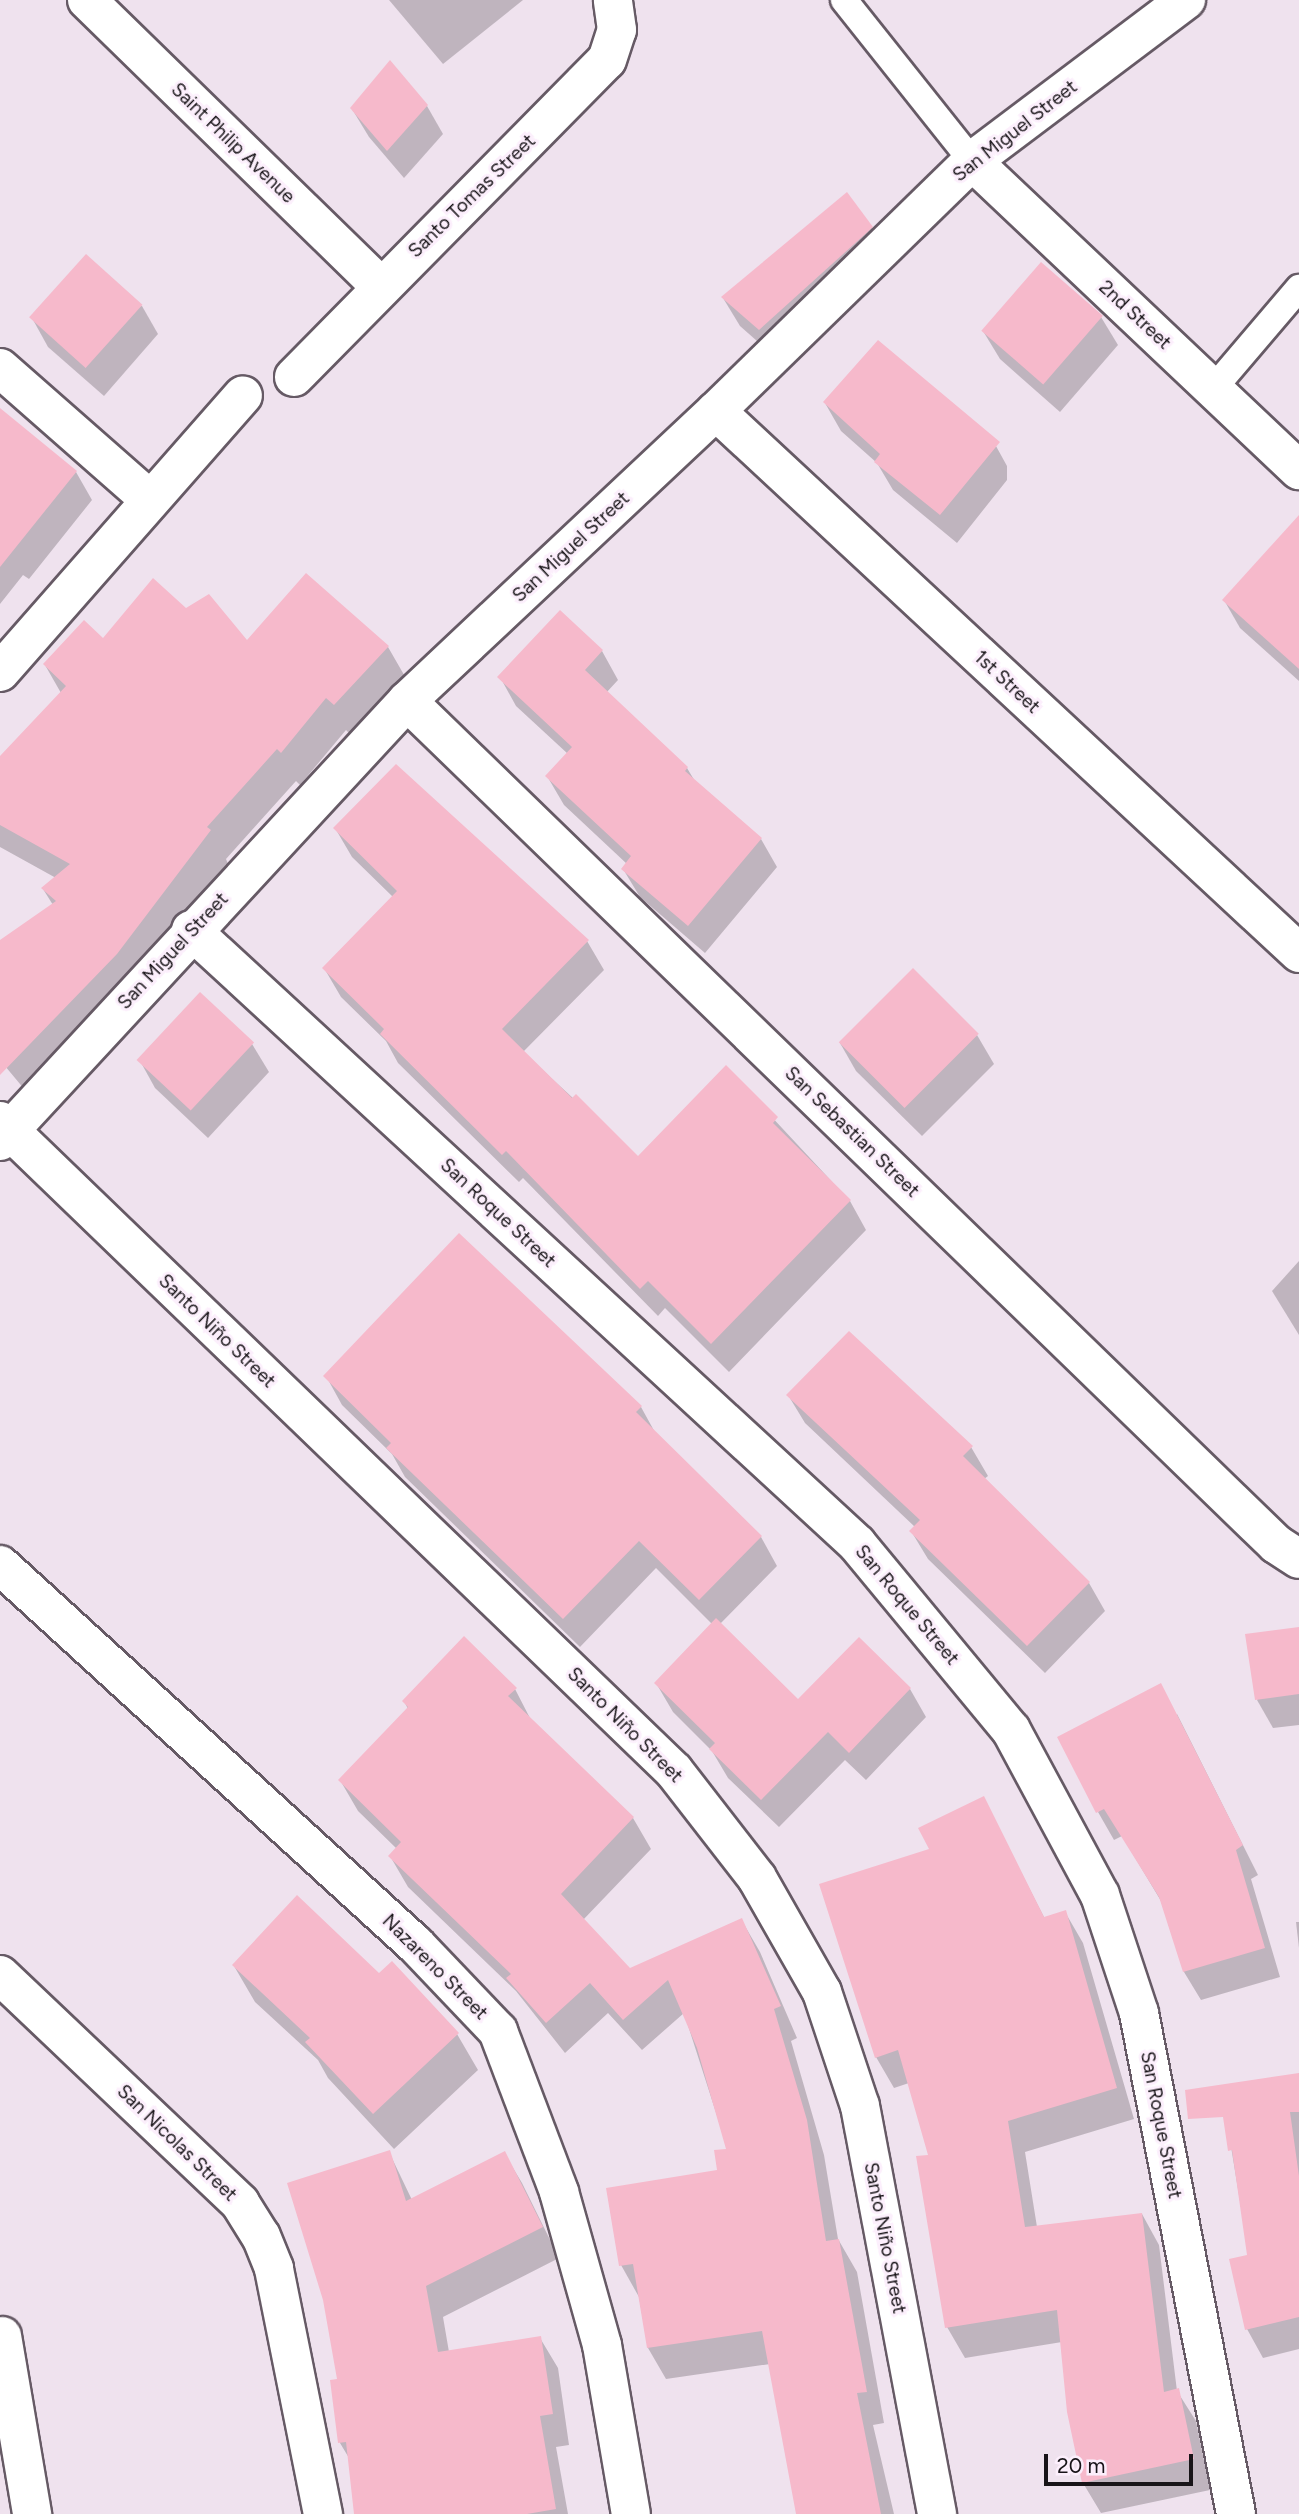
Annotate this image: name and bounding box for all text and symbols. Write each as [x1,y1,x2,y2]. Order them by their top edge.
street label: San Miguel Street [948,75,1082,187]
street label: Saint Philip Avenue [166,78,300,208]
street label: Santo Tomas Street [404,130,540,262]
street label: 2nd Street [1094,276,1176,354]
street label: San Miguel Street [508,487,634,607]
street label: 1st Street [969,646,1045,718]
street label: San Miguel Street [113,888,233,1014]
street label: San Sebastian Street [780,1062,924,1202]
street label: San Roque Street [436,1154,560,1272]
street label: Santo Niño Street [154,1270,280,1392]
street label: San Roque Street [850,1540,964,1670]
street label: Santo Niño Street [563,1663,687,1787]
street label: Nazareno Street [378,1910,492,2024]
street label: San Roque Street [1136,2049,1186,2201]
street label: San Nicolas Street [112,2080,242,2206]
street label: Santo Niño Street [859,2161,911,2315]
scale bar [1047,2440,1196,2484]
text: 20 m [1057,2453,1105,2478]

